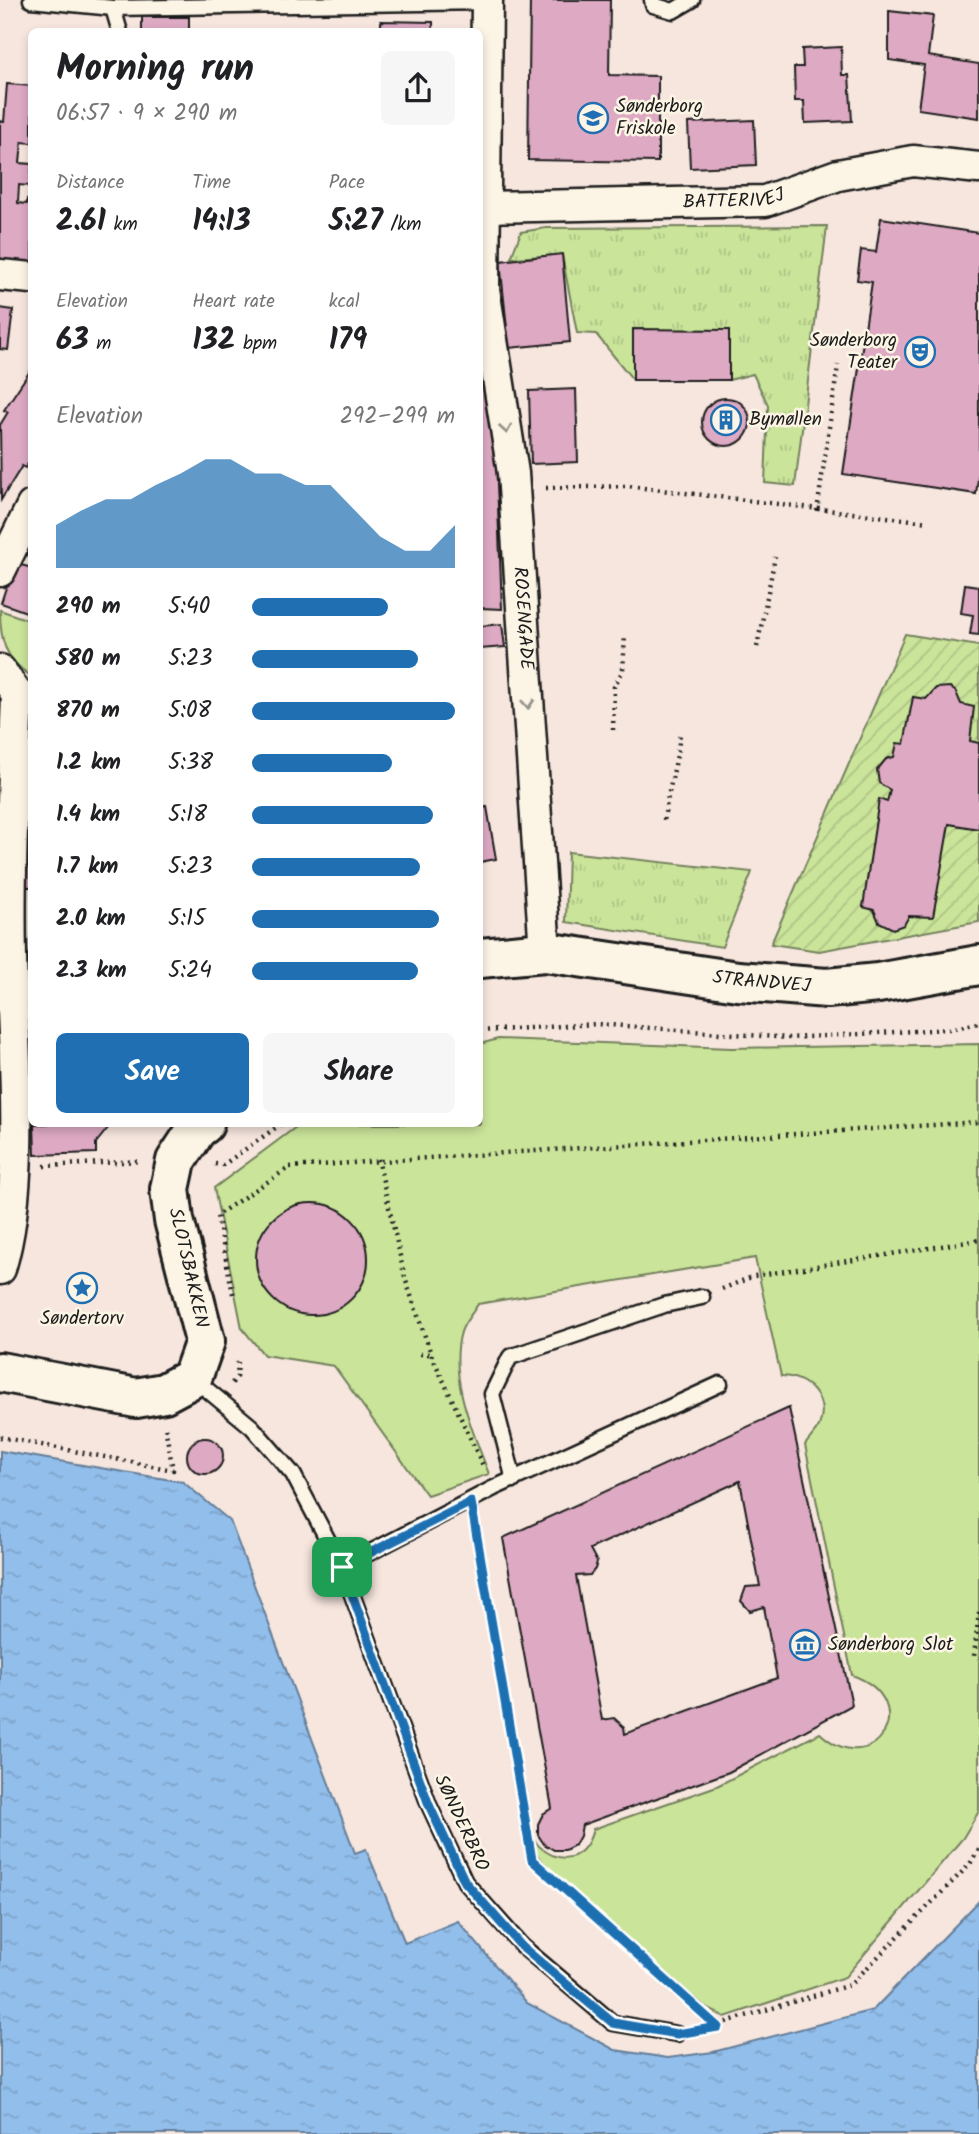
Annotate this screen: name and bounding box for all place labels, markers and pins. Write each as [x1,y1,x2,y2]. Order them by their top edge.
place label: Sønderborg Friskole [616,92,703,144]
school or university icon: Sønderborg Friskole [576,101,610,135]
place label: Sønderborg Teater [810,326,899,378]
theatre icon: Sønderborg Teater [903,335,937,369]
building icon: Bymøllen [709,403,743,437]
place label: Bymøllen [749,405,822,435]
place icon: Søndertorv [65,1271,99,1305]
place label: Søndertorv [40,1304,125,1334]
pin [312,1537,372,1597]
museum icon: Sønderborg Slot [788,1628,822,1662]
place label: Sønderborg Slot [828,1630,954,1660]

